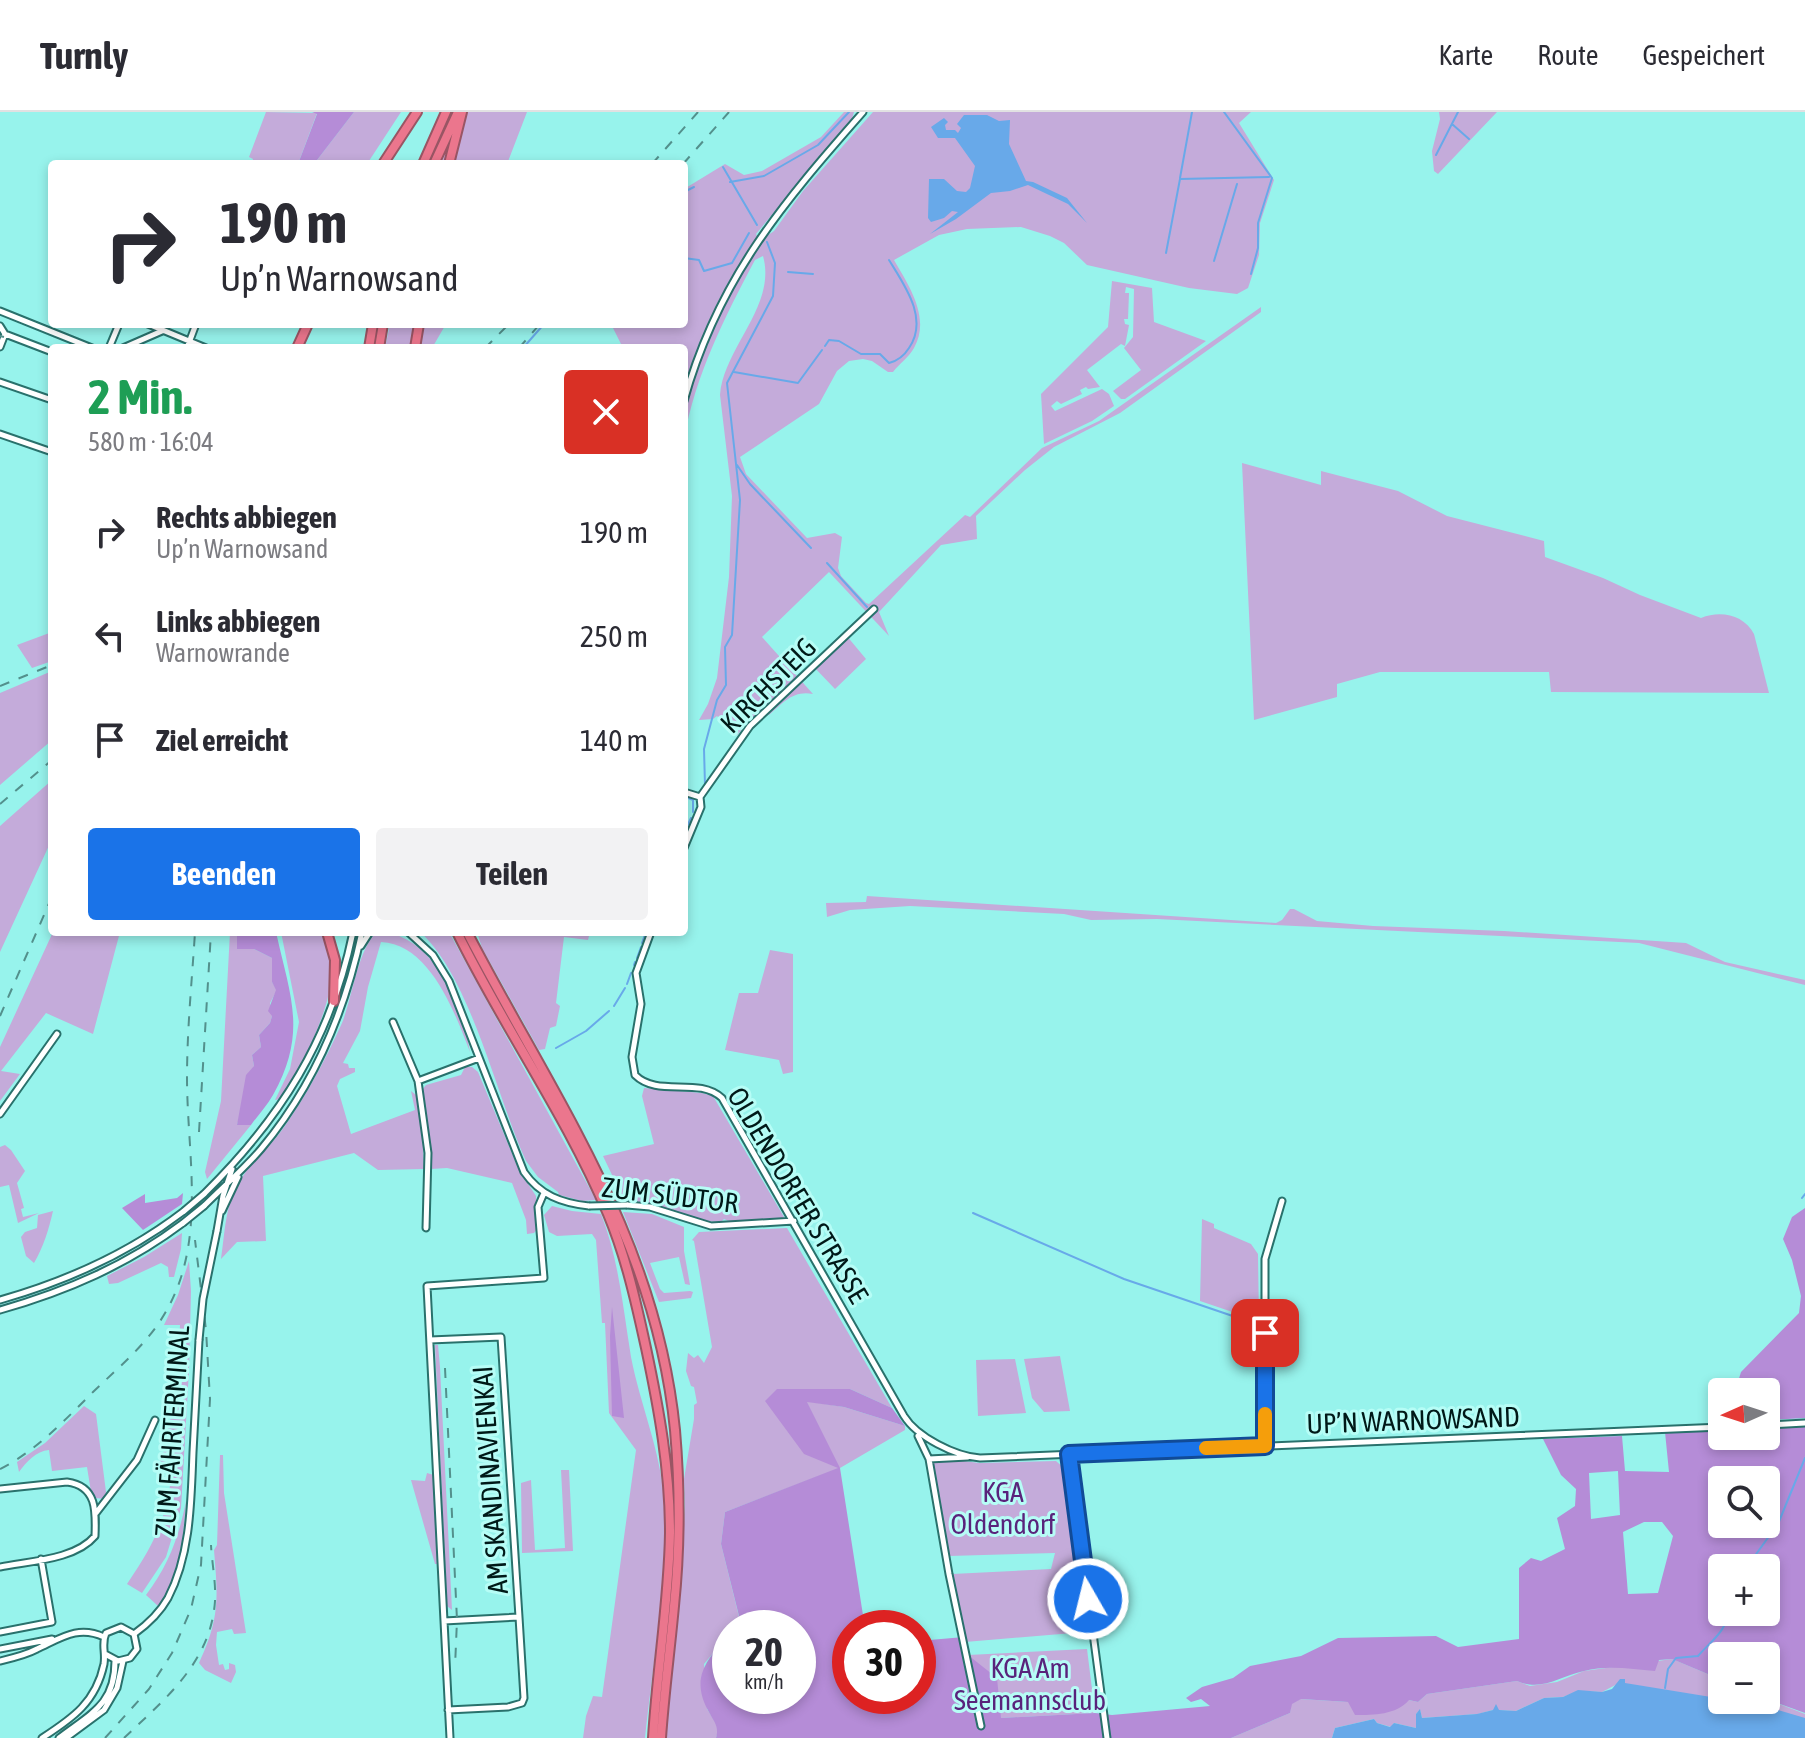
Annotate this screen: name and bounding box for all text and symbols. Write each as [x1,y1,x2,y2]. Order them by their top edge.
text: Turnly [40,34,128,77]
text: Karte [1439,39,1493,71]
text: Route [1537,39,1598,71]
text: Gespeichert [1642,39,1765,71]
text: 190 m [220,191,347,255]
icon: right [88,192,192,296]
text: Up’n Warnowsand [220,257,459,299]
text: 2 Min. [88,369,192,424]
button: close [564,370,648,454]
text: 580 m · 16:04 [88,427,214,457]
text: Rechts abbiegen [156,500,337,534]
icon: right [88,510,132,554]
text: 190 m [580,515,648,549]
text: Up’n Warnowsand [156,534,328,564]
text: Links abbiegen [156,604,320,638]
icon: left [88,614,132,658]
text: 250 m [580,619,648,653]
street label: KIRCHSTEIG [714,631,822,739]
text: Warnowrande [156,638,290,668]
icon: arrive [88,718,132,762]
text: Ziel erreicht [156,723,288,757]
text: 140 m [580,723,648,757]
button: Beenden [88,828,360,920]
button: Teilen [376,828,648,920]
street label: OLDENDORFER STRASSE [721,1081,875,1309]
street label: ZUM SÜDTOR [600,1171,740,1219]
pin [1231,1299,1299,1367]
icon: arrive [1243,1311,1287,1355]
street label: ZUM FÄHRTERMINAL [149,1324,195,1538]
street label: AM SKANDINAVIENKAI [466,1365,514,1595]
north arrow [1708,1378,1780,1450]
map controls [1708,1378,1780,1714]
street label: UP’N WARNOWSAND [1306,1400,1520,1440]
button: search [1708,1466,1780,1538]
park label: KGA Oldendorf [950,1476,1056,1540]
button: + [1708,1554,1780,1626]
position arrow [1046,1557,1130,1641]
speed limit sign: 30 [832,1610,936,1714]
text: 20 [745,1629,783,1674]
button: − [1708,1642,1780,1714]
park label: KGA Am Seemannsclub [954,1652,1106,1716]
text: km/h [744,1670,784,1693]

